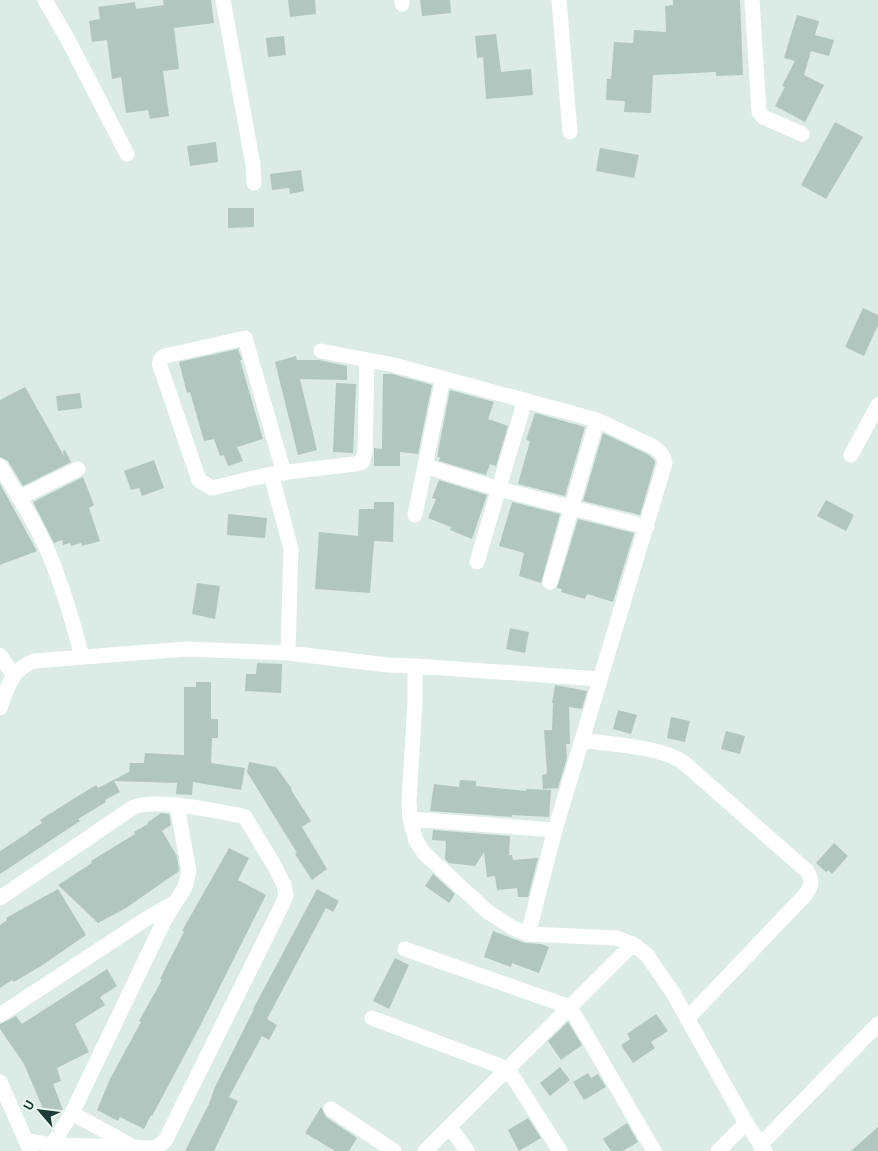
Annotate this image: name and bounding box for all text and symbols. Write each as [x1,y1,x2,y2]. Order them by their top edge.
north arrow [15,1086,65,1136]
text: U [21,1098,38,1113]

